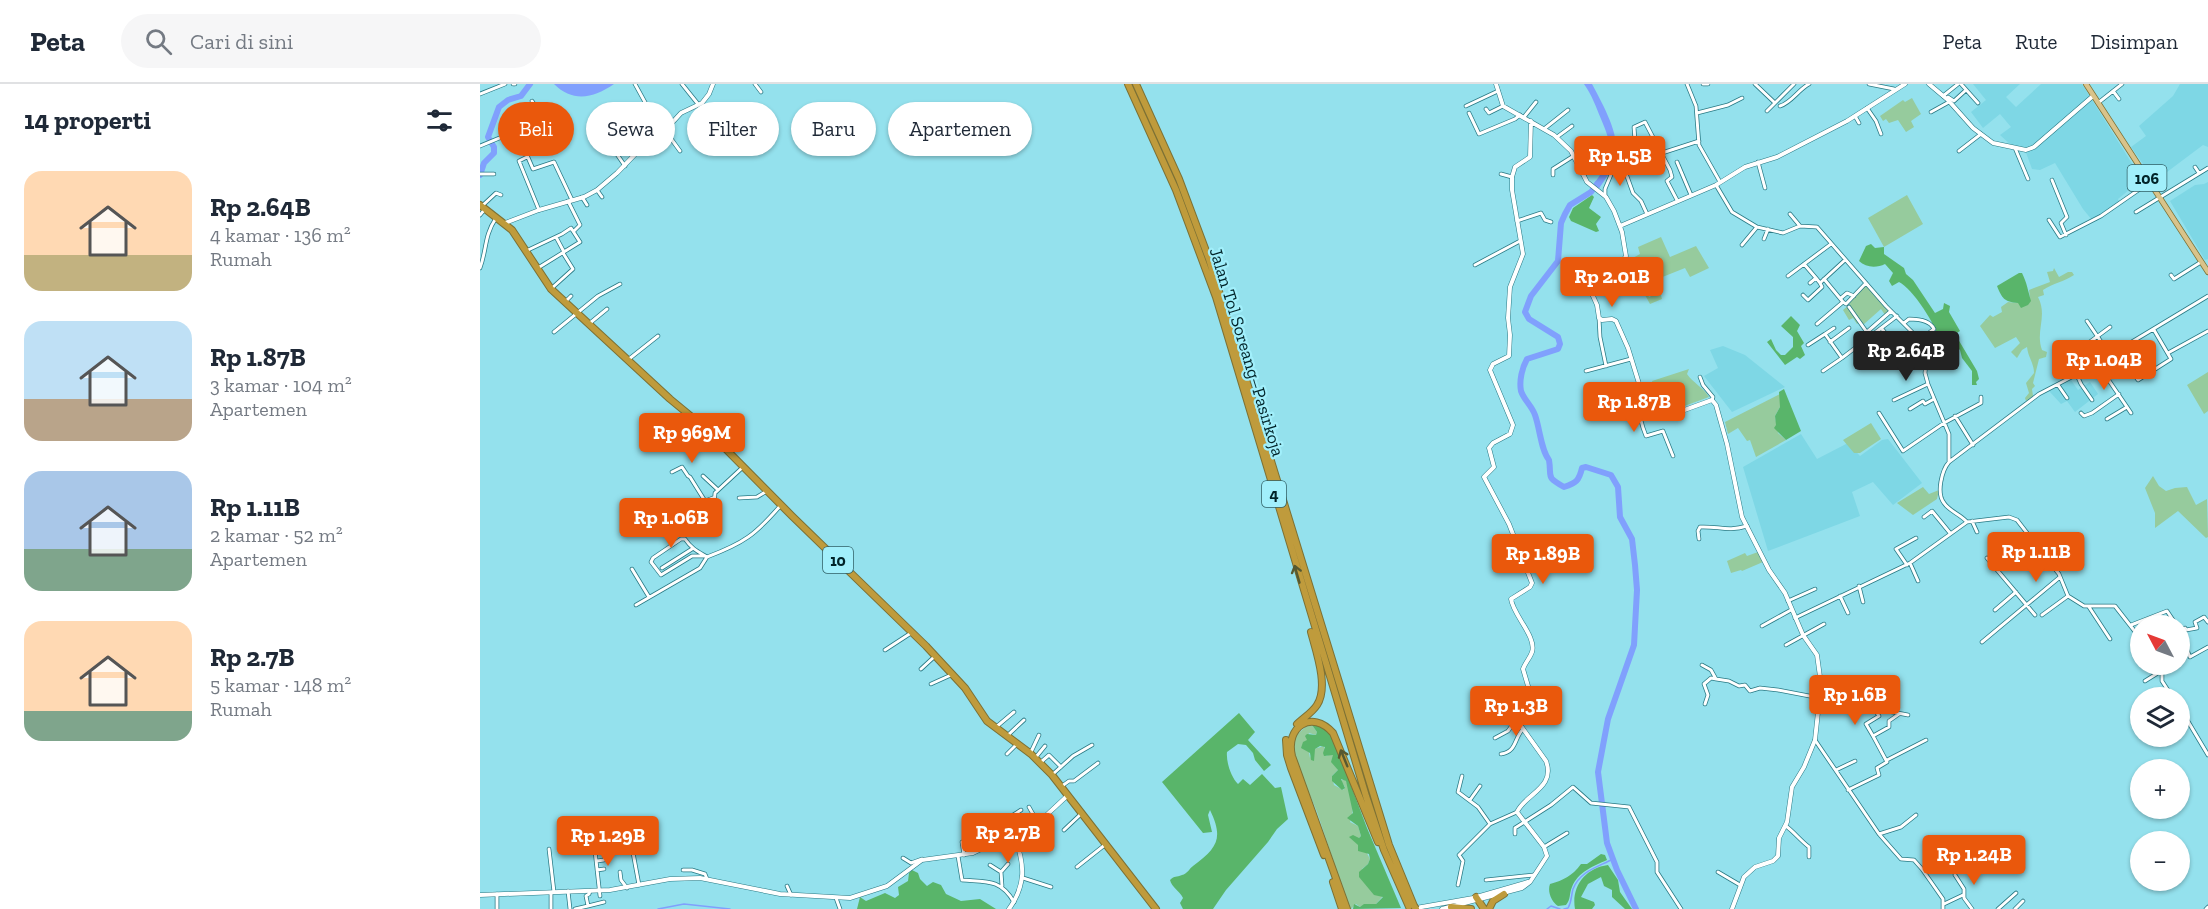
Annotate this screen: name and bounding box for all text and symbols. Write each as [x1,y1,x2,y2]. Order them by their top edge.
search box [121,14,541,68]
text: Peta [30,25,85,58]
icon: search [142,25,175,58]
text: Cari di sini [190,28,293,55]
text: Peta [1943,29,1982,54]
text: Rute [2015,29,2057,54]
text: Disimpan [2090,29,2178,54]
chip: Beli [498,102,574,156]
chip: Sewa [586,102,675,156]
chip: Filter [687,102,779,156]
chip: Baru [791,102,876,156]
chip: Apartemen [888,102,1032,156]
text: 14 properti [24,104,151,136]
icon: filters [423,104,456,137]
pin: Rp 1.5B [1565,136,1675,187]
text: Rp 1.5B [1588,143,1652,167]
road number: 106 [2128,165,2166,191]
text: Rp 2.64B [210,191,311,223]
icon: home [72,195,144,267]
text: 4 kamar · 136 m² [210,223,351,247]
street label: Jalan Tol Soreang–Pasirkoja [1205,245,1289,459]
text: Rumah [210,247,272,271]
pin: Rp 2.01B [1550,257,1674,308]
text: Rp 2.01B [1574,264,1650,288]
pin: Rp 2.64B [1844,331,1968,382]
text: Rp 2.64B [1867,338,1945,362]
pin: Rp 1.04B [2042,340,2166,391]
text: Rp 1.87B [210,341,306,373]
icon: home [72,345,144,417]
text: Rp 1.04B [2066,347,2142,371]
text: 3 kamar · 104 m² [210,373,352,397]
pin: Rp 1.87B [1572,382,1696,433]
text: Rp 1.87B [1597,389,1671,413]
text: Apartemen [210,397,307,421]
pin: Rp 969M [637,413,747,464]
text: Rp 969M [653,420,731,444]
road number: 4 [1262,481,1286,507]
text: Rp 1.11B [210,491,300,523]
icon: home [72,495,144,567]
pin: Rp 1.06B [609,498,733,549]
text: Rp 1.06B [633,505,709,529]
text: 2 kamar · 52 m² [210,523,343,547]
pin: Rp 1.11B [1974,532,2098,583]
pin: Rp 1.89B [1481,534,1605,585]
text: Rp 1.11B [2001,539,2071,563]
text: Rp 1.89B [1506,541,1580,565]
text: Apartemen [210,547,307,571]
road number: 10 [823,547,853,573]
one-way arrow [1291,565,1303,584]
north arrow [2130,615,2190,675]
map controls [2130,615,2190,891]
text: Rp 2.7B [210,641,295,673]
icon: home [72,645,144,717]
text: 5 kamar · 148 m² [210,673,351,697]
pin: Rp 1.6B [1800,675,1910,726]
text: Rp 1.6B [1823,682,1887,706]
pin: Rp 1.3B [1461,686,1571,737]
button: layers [2130,687,2190,747]
text: Rp 1.3B [1484,693,1548,717]
text: Rumah [210,697,272,721]
one-way arrow [1338,749,1349,768]
button: + [2130,759,2190,819]
pin: Rp 2.7B [953,813,1063,864]
pin: Rp 1.29B [546,816,670,867]
text: Rp 2.7B [975,820,1041,844]
text: Rp 1.29B [571,823,645,847]
button: − [2130,831,2190,891]
pin: Rp 1.24B [1912,835,2036,886]
text: Rp 1.24B [1936,842,2012,866]

